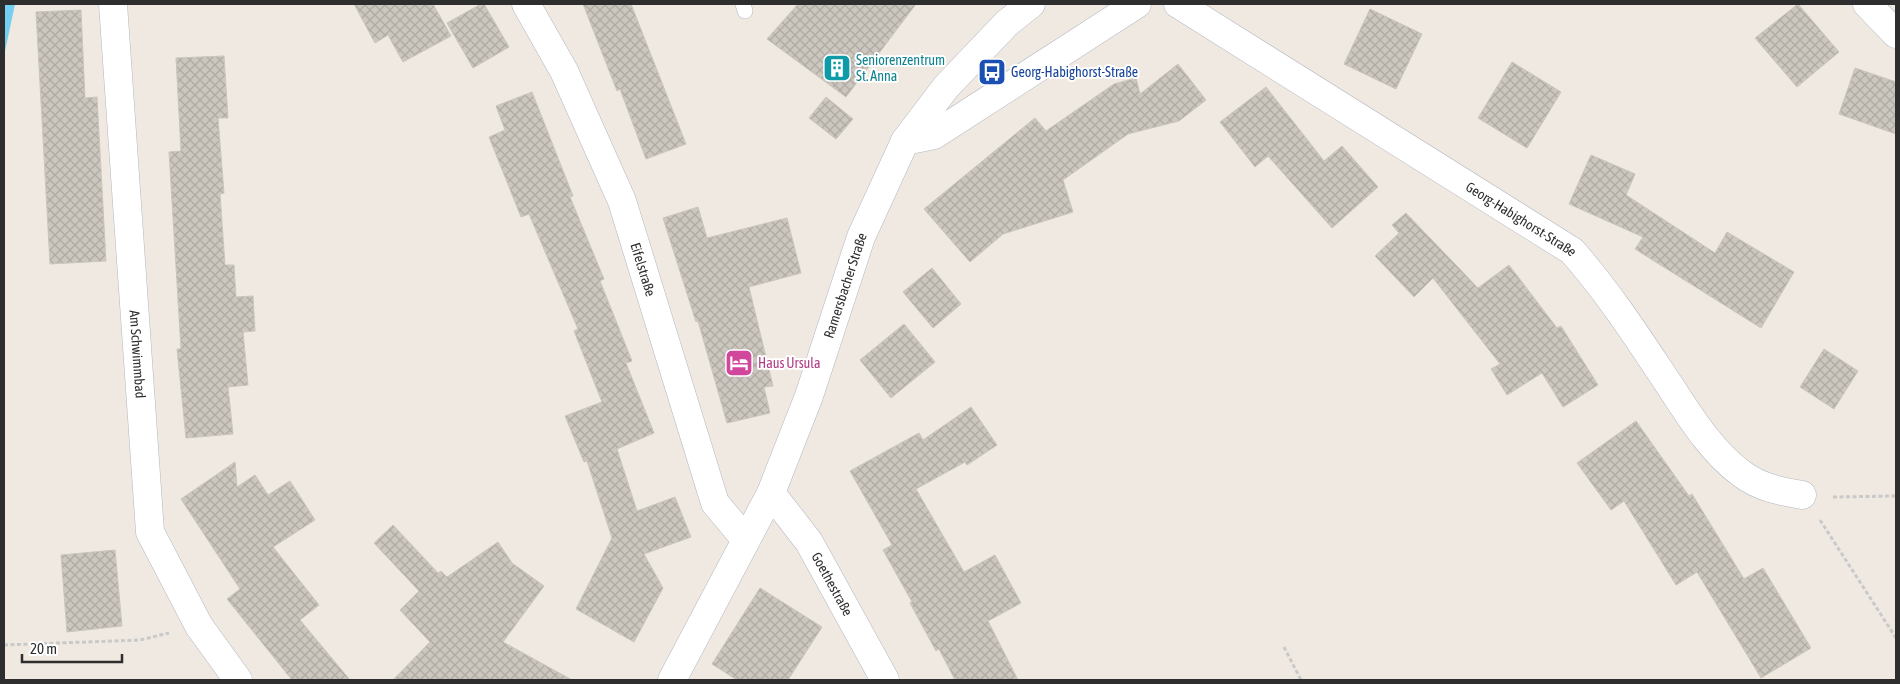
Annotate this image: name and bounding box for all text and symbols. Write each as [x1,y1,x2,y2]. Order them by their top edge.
place label: Seniorenzentrum St. Anna [856,52,945,84]
building icon: Seniorenzentrum St. Anna [822,53,852,83]
bus stop icon: Georg-Habighorst-Straße [977,57,1007,87]
place label: Georg-Habighorst-Straße [1011,64,1138,80]
street label: Georg-Habighorst-Straße [1463,179,1580,259]
street label: Ramersbacher Straße [820,230,870,340]
street label: Eifelstraße [627,241,659,298]
street label: Am Schwimmbad [126,310,149,399]
hotel icon: Haus Ursula [724,348,754,378]
place label: Haus Ursula [758,355,821,371]
street label: Goethestraße [808,550,856,619]
scale bar [22,632,122,664]
text: 20 m [30,640,57,657]

